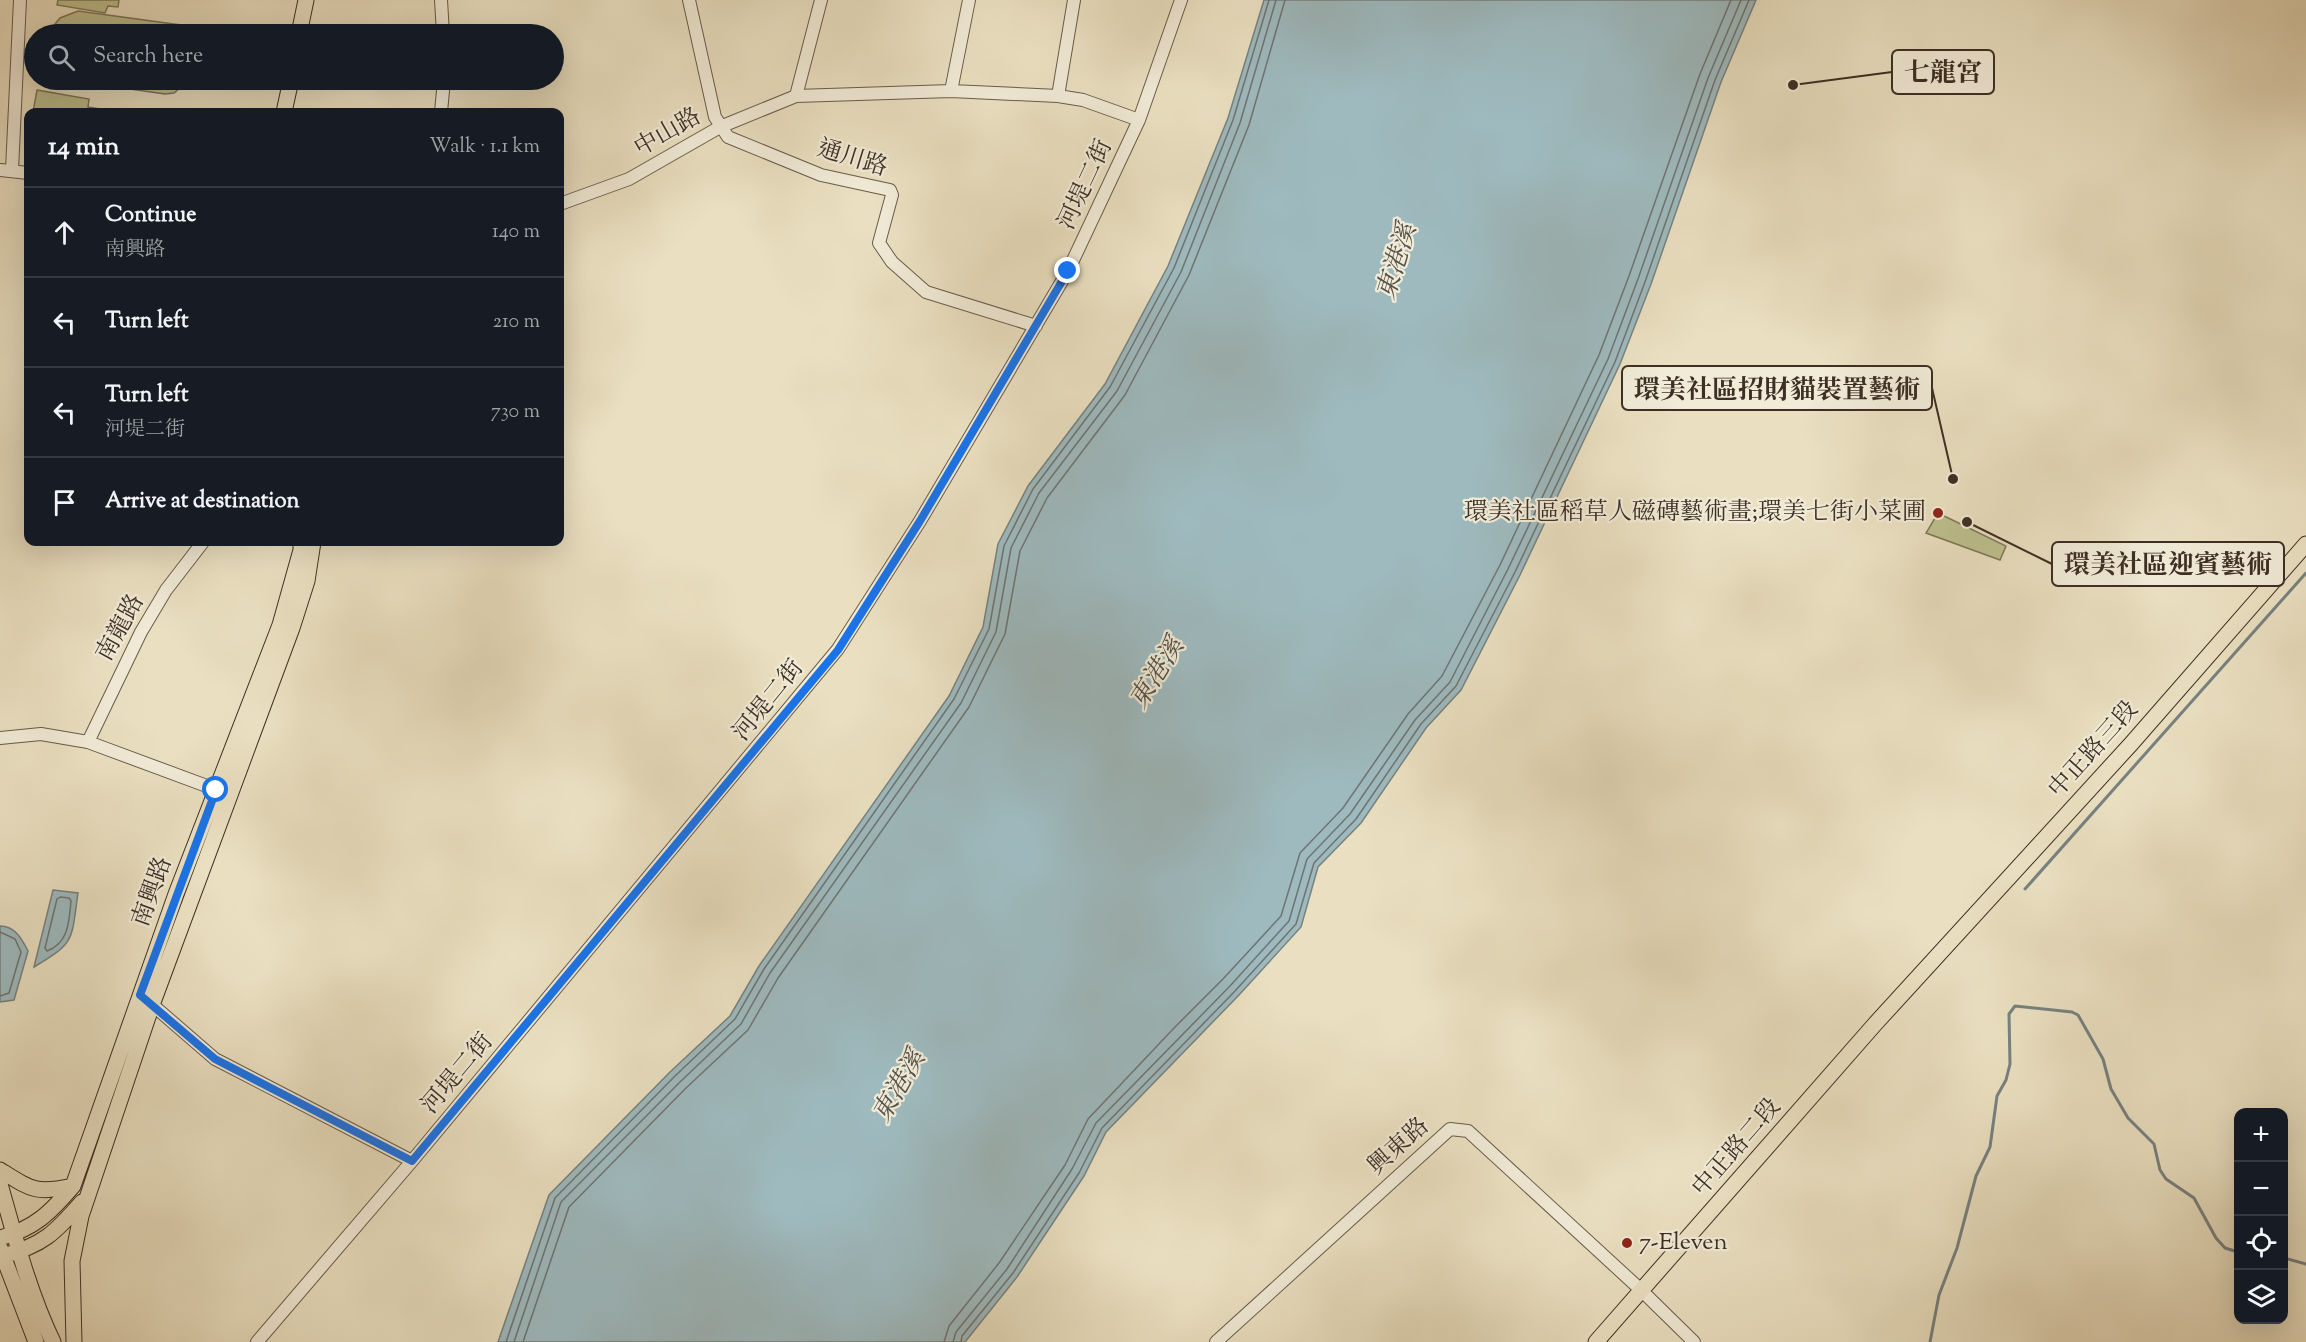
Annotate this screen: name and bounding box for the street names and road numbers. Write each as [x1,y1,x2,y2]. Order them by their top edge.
street label: 中山路 [628,100,708,166]
street label: 通川路 [813,132,891,186]
street label: 河堤二街 [1050,134,1122,236]
street label: 南龍路 [89,588,153,668]
street label: 河堤二街 [726,653,812,749]
street label: 中正路三段 [2041,694,2147,806]
street label: 南興路 [125,852,181,932]
street label: 河堤二街 [414,1026,502,1122]
street label: 中正路二段 [1685,1092,1789,1204]
street label: 興東路 [1361,1110,1437,1184]

